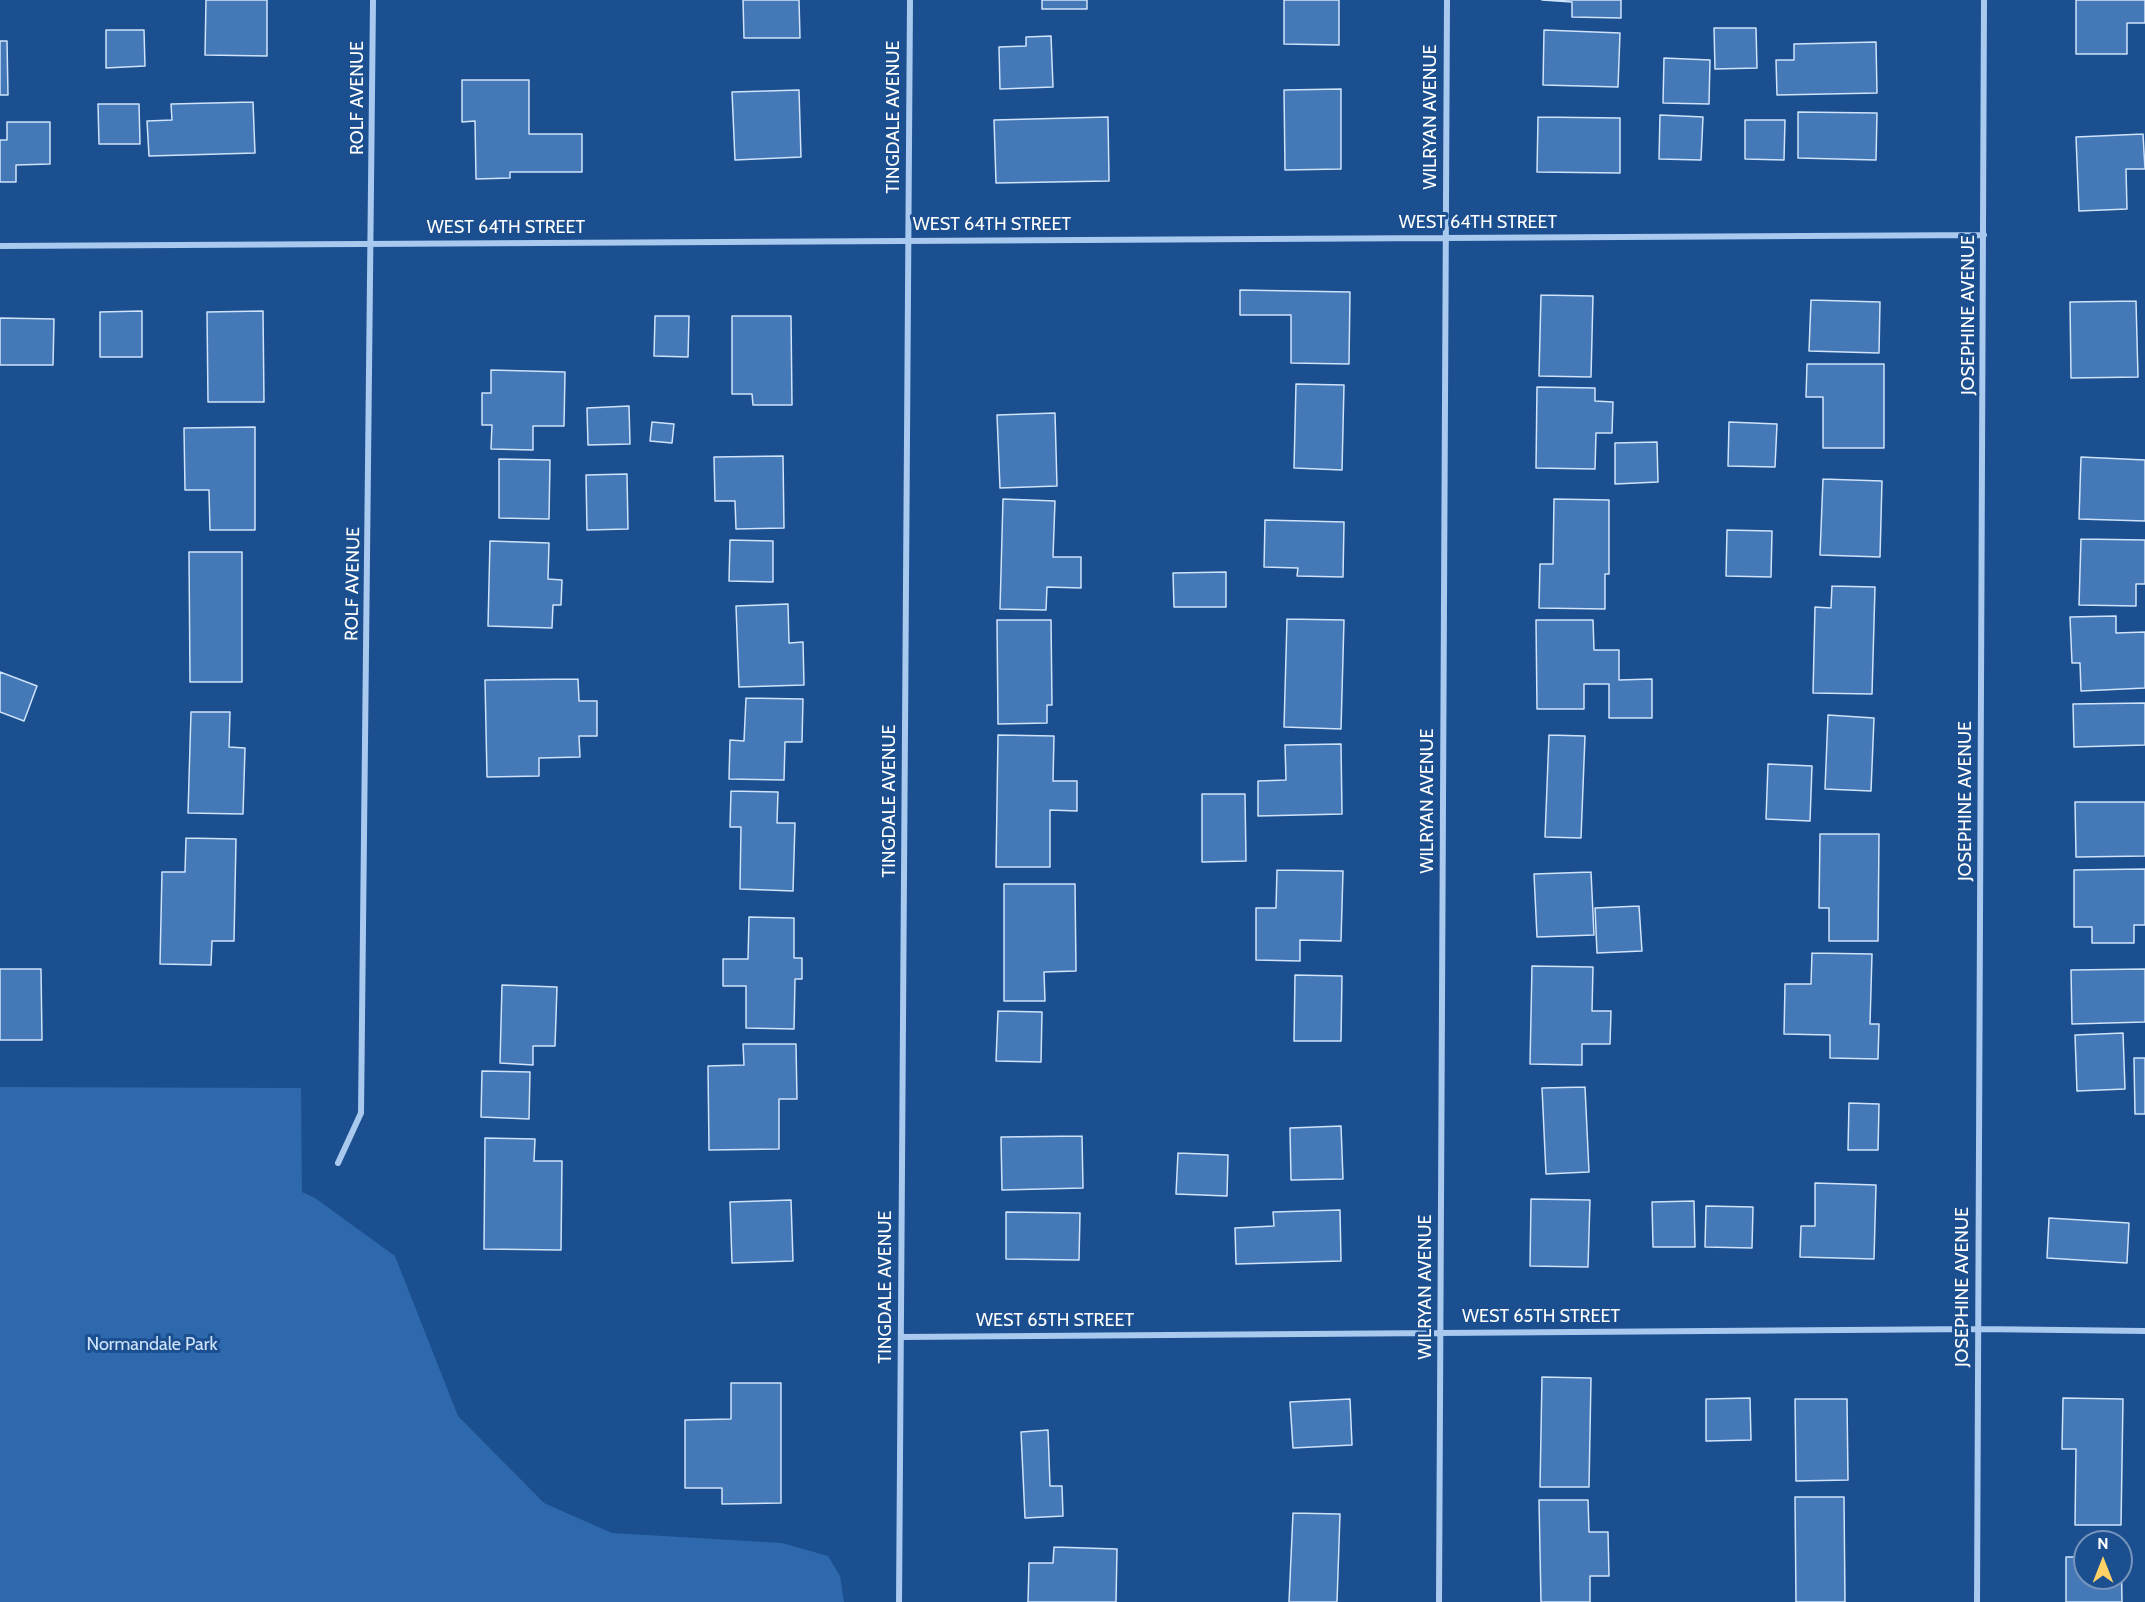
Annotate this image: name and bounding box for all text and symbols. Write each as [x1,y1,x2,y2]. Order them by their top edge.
street label: ROLF AVENUE [347,41,369,155]
street label: TINGDALE AVENUE [883,41,905,193]
street label: WILRYAN AVENUE [1420,45,1442,189]
street label: WEST 64TH STREET [1399,212,1557,234]
street label: WEST 64TH STREET [913,214,1071,236]
street label: WEST 64TH STREET [427,217,585,239]
street label: JOSEPHINE AVENUE [1958,235,1980,395]
street label: ROLF AVENUE [341,527,365,641]
street label: JOSEPHINE AVENUE [1955,721,1977,881]
street label: TINGDALE AVENUE [879,725,901,877]
street label: WILRYAN AVENUE [1417,729,1439,873]
street label: JOSEPHINE AVENUE [1952,1207,1974,1367]
street label: TINGDALE AVENUE [875,1211,897,1363]
street label: WILRYAN AVENUE [1415,1215,1437,1359]
street label: WEST 65TH STREET [1462,1306,1620,1328]
street label: WEST 65TH STREET [976,1310,1134,1332]
park label: Normandale Park [87,1334,217,1356]
north arrow [2073,1530,2133,1590]
text: N [2097,1534,2109,1553]

